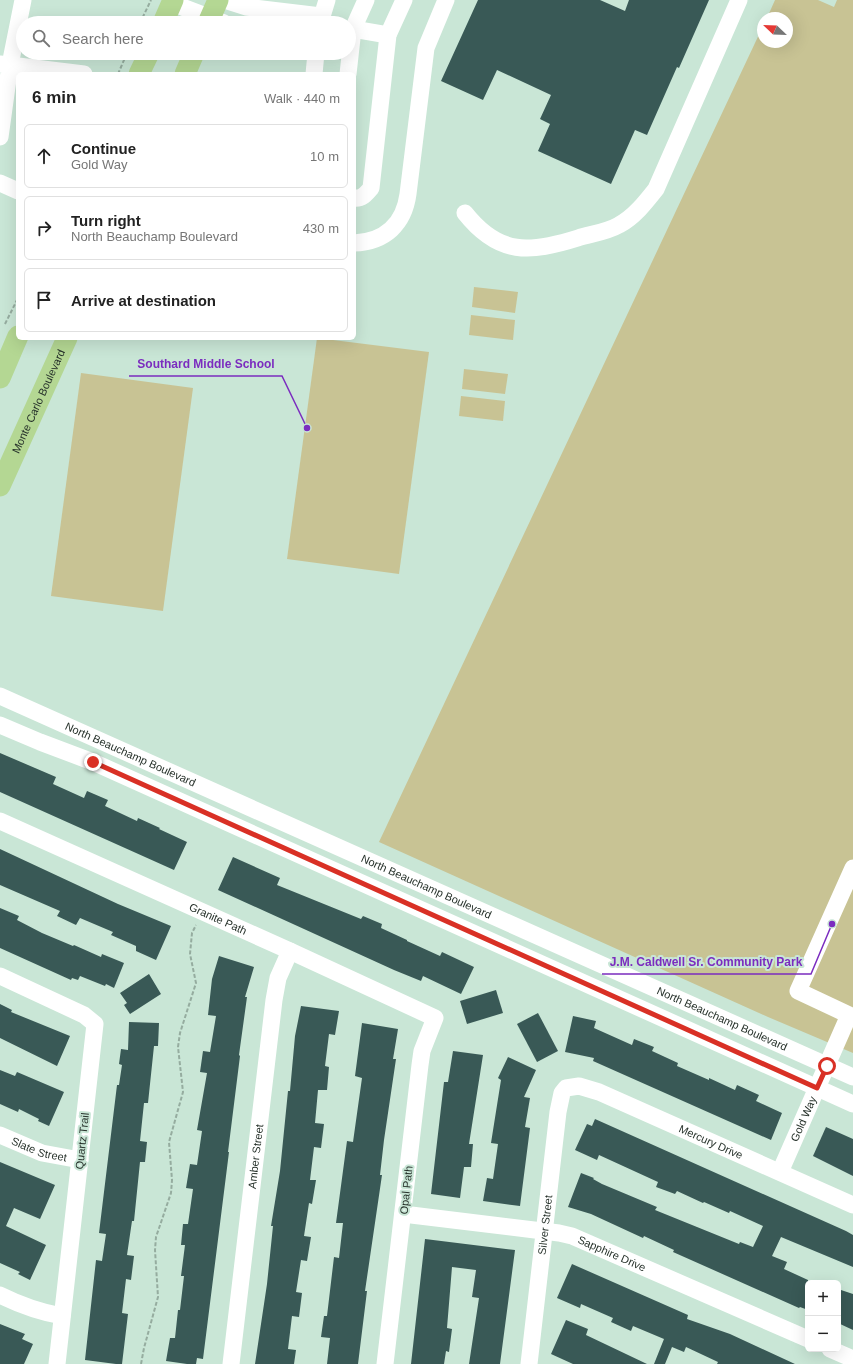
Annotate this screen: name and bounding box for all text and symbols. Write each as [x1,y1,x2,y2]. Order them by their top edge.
north arrow [757,12,793,48]
search box [16,16,356,60]
icon: search [30,27,52,49]
text: Search here [62,30,144,47]
text: 6 min [32,88,76,107]
text: Walk · 440 m [264,91,340,106]
text: Continue [71,140,136,157]
icon: ahead [33,145,55,167]
text: 10 m [310,149,339,164]
text: Gold Way [71,157,128,172]
text: Turn right [71,212,141,229]
icon: right [33,217,55,239]
text: 430 m [303,221,339,236]
text: North Beauchamp Boulevard [71,229,238,244]
icon: arrive [33,289,55,311]
text: Arrive at destination [71,292,216,309]
street label: Monte Carlo Boulevard [10,347,67,455]
callout: Southard Middle School [129,352,282,376]
text: Southard Middle School [137,357,275,371]
street label: North Beauchamp Boulevard [64,720,198,789]
route end [84,753,102,771]
street label: North Beauchamp Boulevard [359,852,493,921]
street label: Granite Path [187,901,249,937]
callout: J.M. Caldwell Sr. Community Park [602,950,811,974]
text: J.M. Caldwell Sr. Community Park [610,955,803,969]
street label: North Beauchamp Boulevard [655,984,789,1053]
route start [818,1057,836,1075]
street label: Gold Way [788,1094,819,1143]
street label: Quartz Trail [73,1112,91,1170]
street label: Mercury Drive [677,1122,745,1161]
street label: Amber Street [246,1124,265,1189]
street label: Slate Street [10,1135,68,1163]
street label: Opal Path [397,1165,415,1215]
street label: Silver Street [536,1194,554,1255]
street label: Sapphire Drive [576,1233,648,1273]
map controls [805,1280,841,1352]
button: + [805,1280,841,1316]
button: − [805,1316,841,1352]

